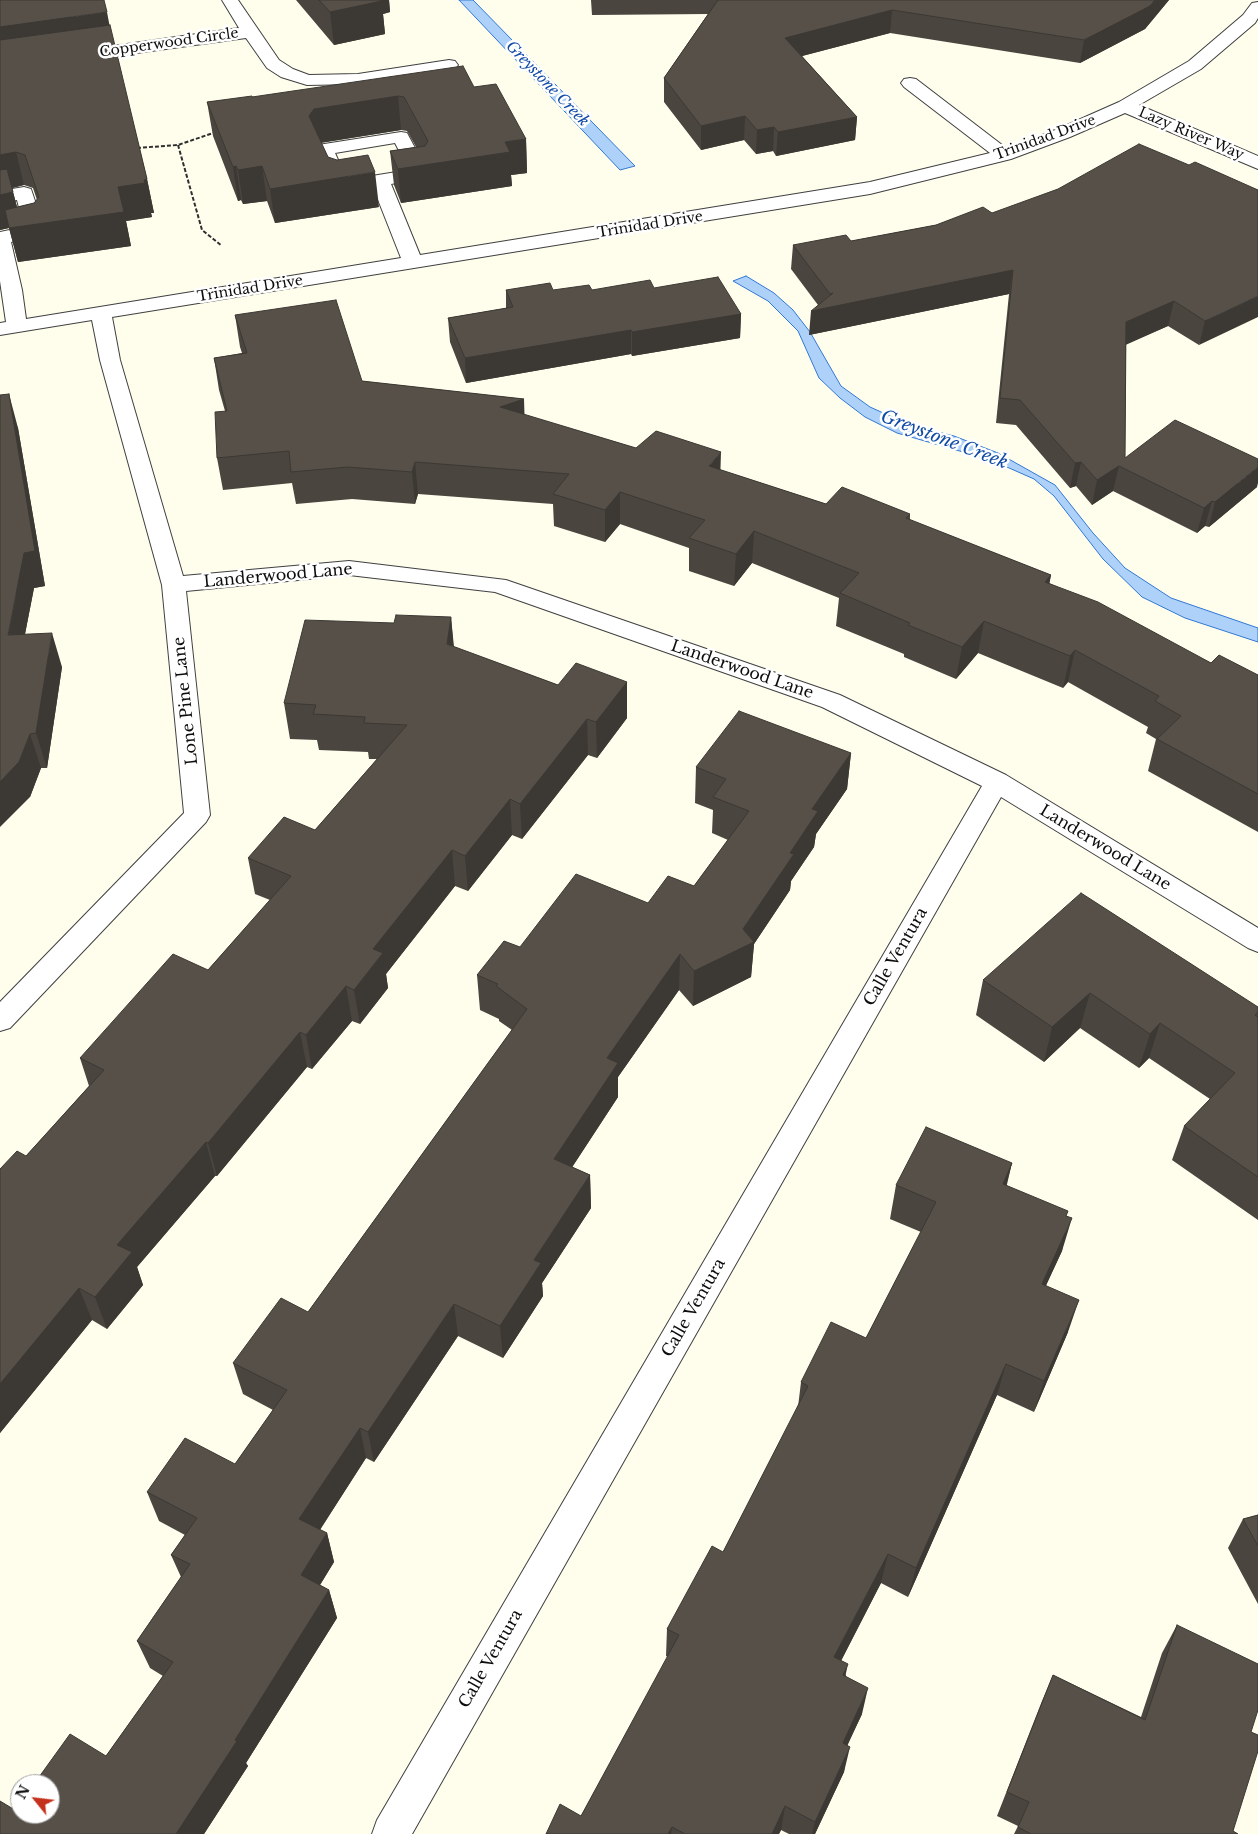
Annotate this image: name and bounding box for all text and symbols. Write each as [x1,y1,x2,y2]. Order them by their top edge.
street label: Copperwood Circle [98,25,240,61]
water label: Greystone Creek [502,38,592,130]
street label: Lazy River Way [1136,104,1246,164]
street label: Trinidad Drive [992,112,1098,164]
street label: Trinidad Drive [596,208,704,242]
street label: Trinidad Drive [196,272,304,306]
water label: Greystone Creek [878,406,1010,474]
street label: Landerwood Lane [203,560,353,592]
street label: Lone Pine Lane [170,636,202,766]
street label: Landerwood Lane [668,637,816,703]
street label: Landerwood Lane [1036,801,1174,895]
street label: Calle Ventura [860,904,932,1010]
street label: Calle Ventura [658,1255,730,1361]
street label: Calle Ventura [455,1606,527,1712]
north arrow [10,1774,60,1824]
text: N [12,1782,34,1802]

